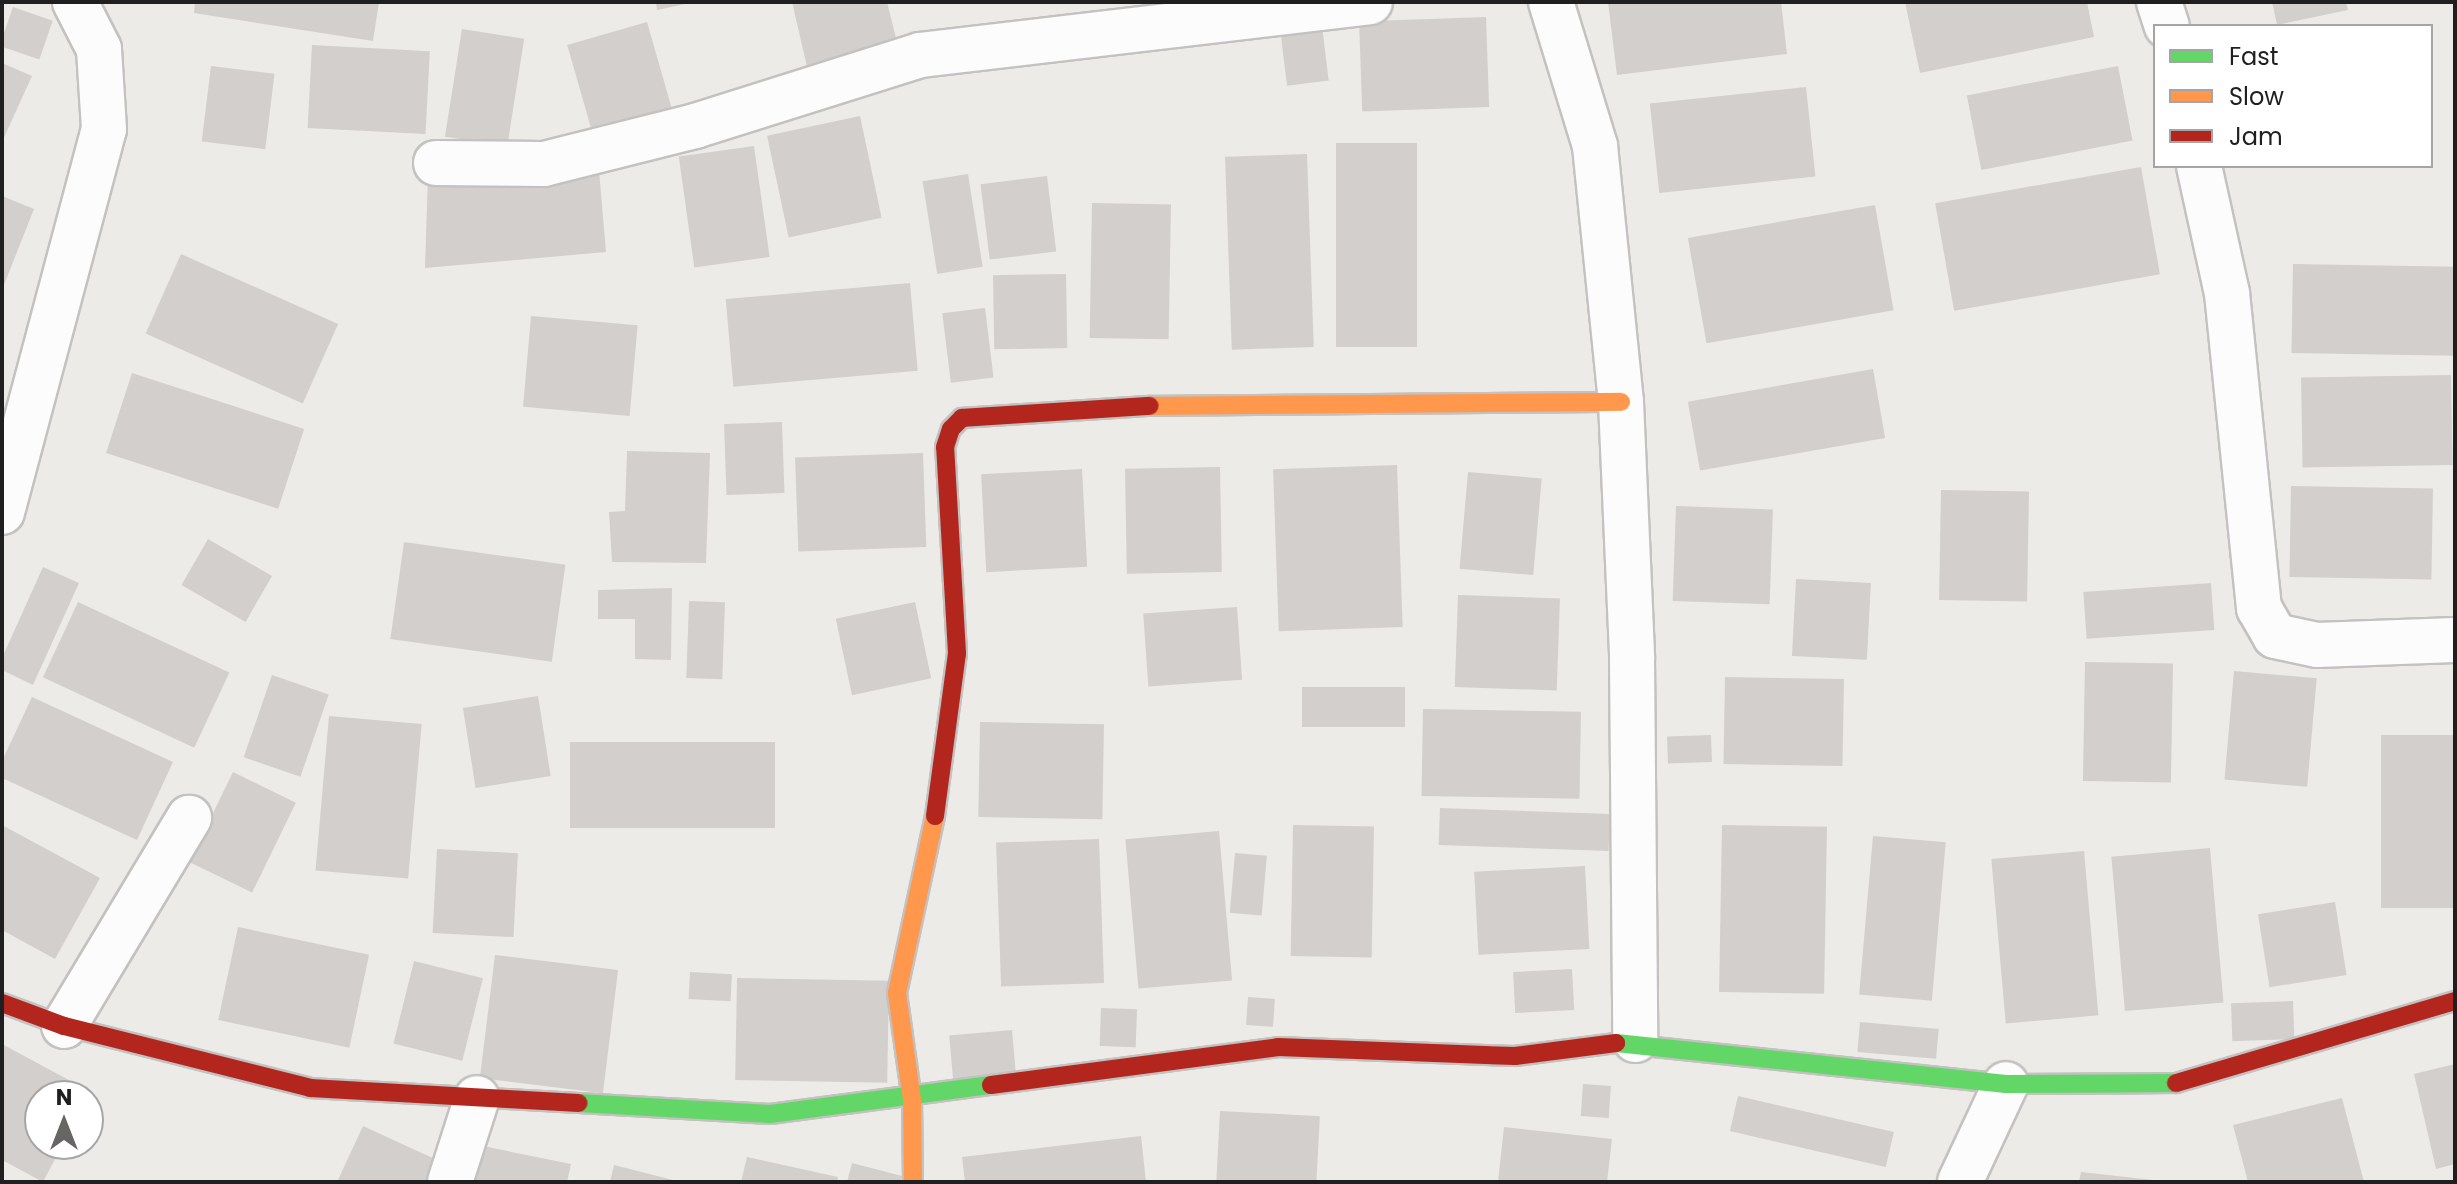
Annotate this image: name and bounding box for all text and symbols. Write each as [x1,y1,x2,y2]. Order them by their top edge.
legend [2153,24,2433,168]
text: Fast [2229,40,2279,73]
text: Slow [2229,80,2284,113]
text: Jam [2229,120,2283,153]
north arrow [24,1080,104,1160]
text: N [56,1082,72,1113]

